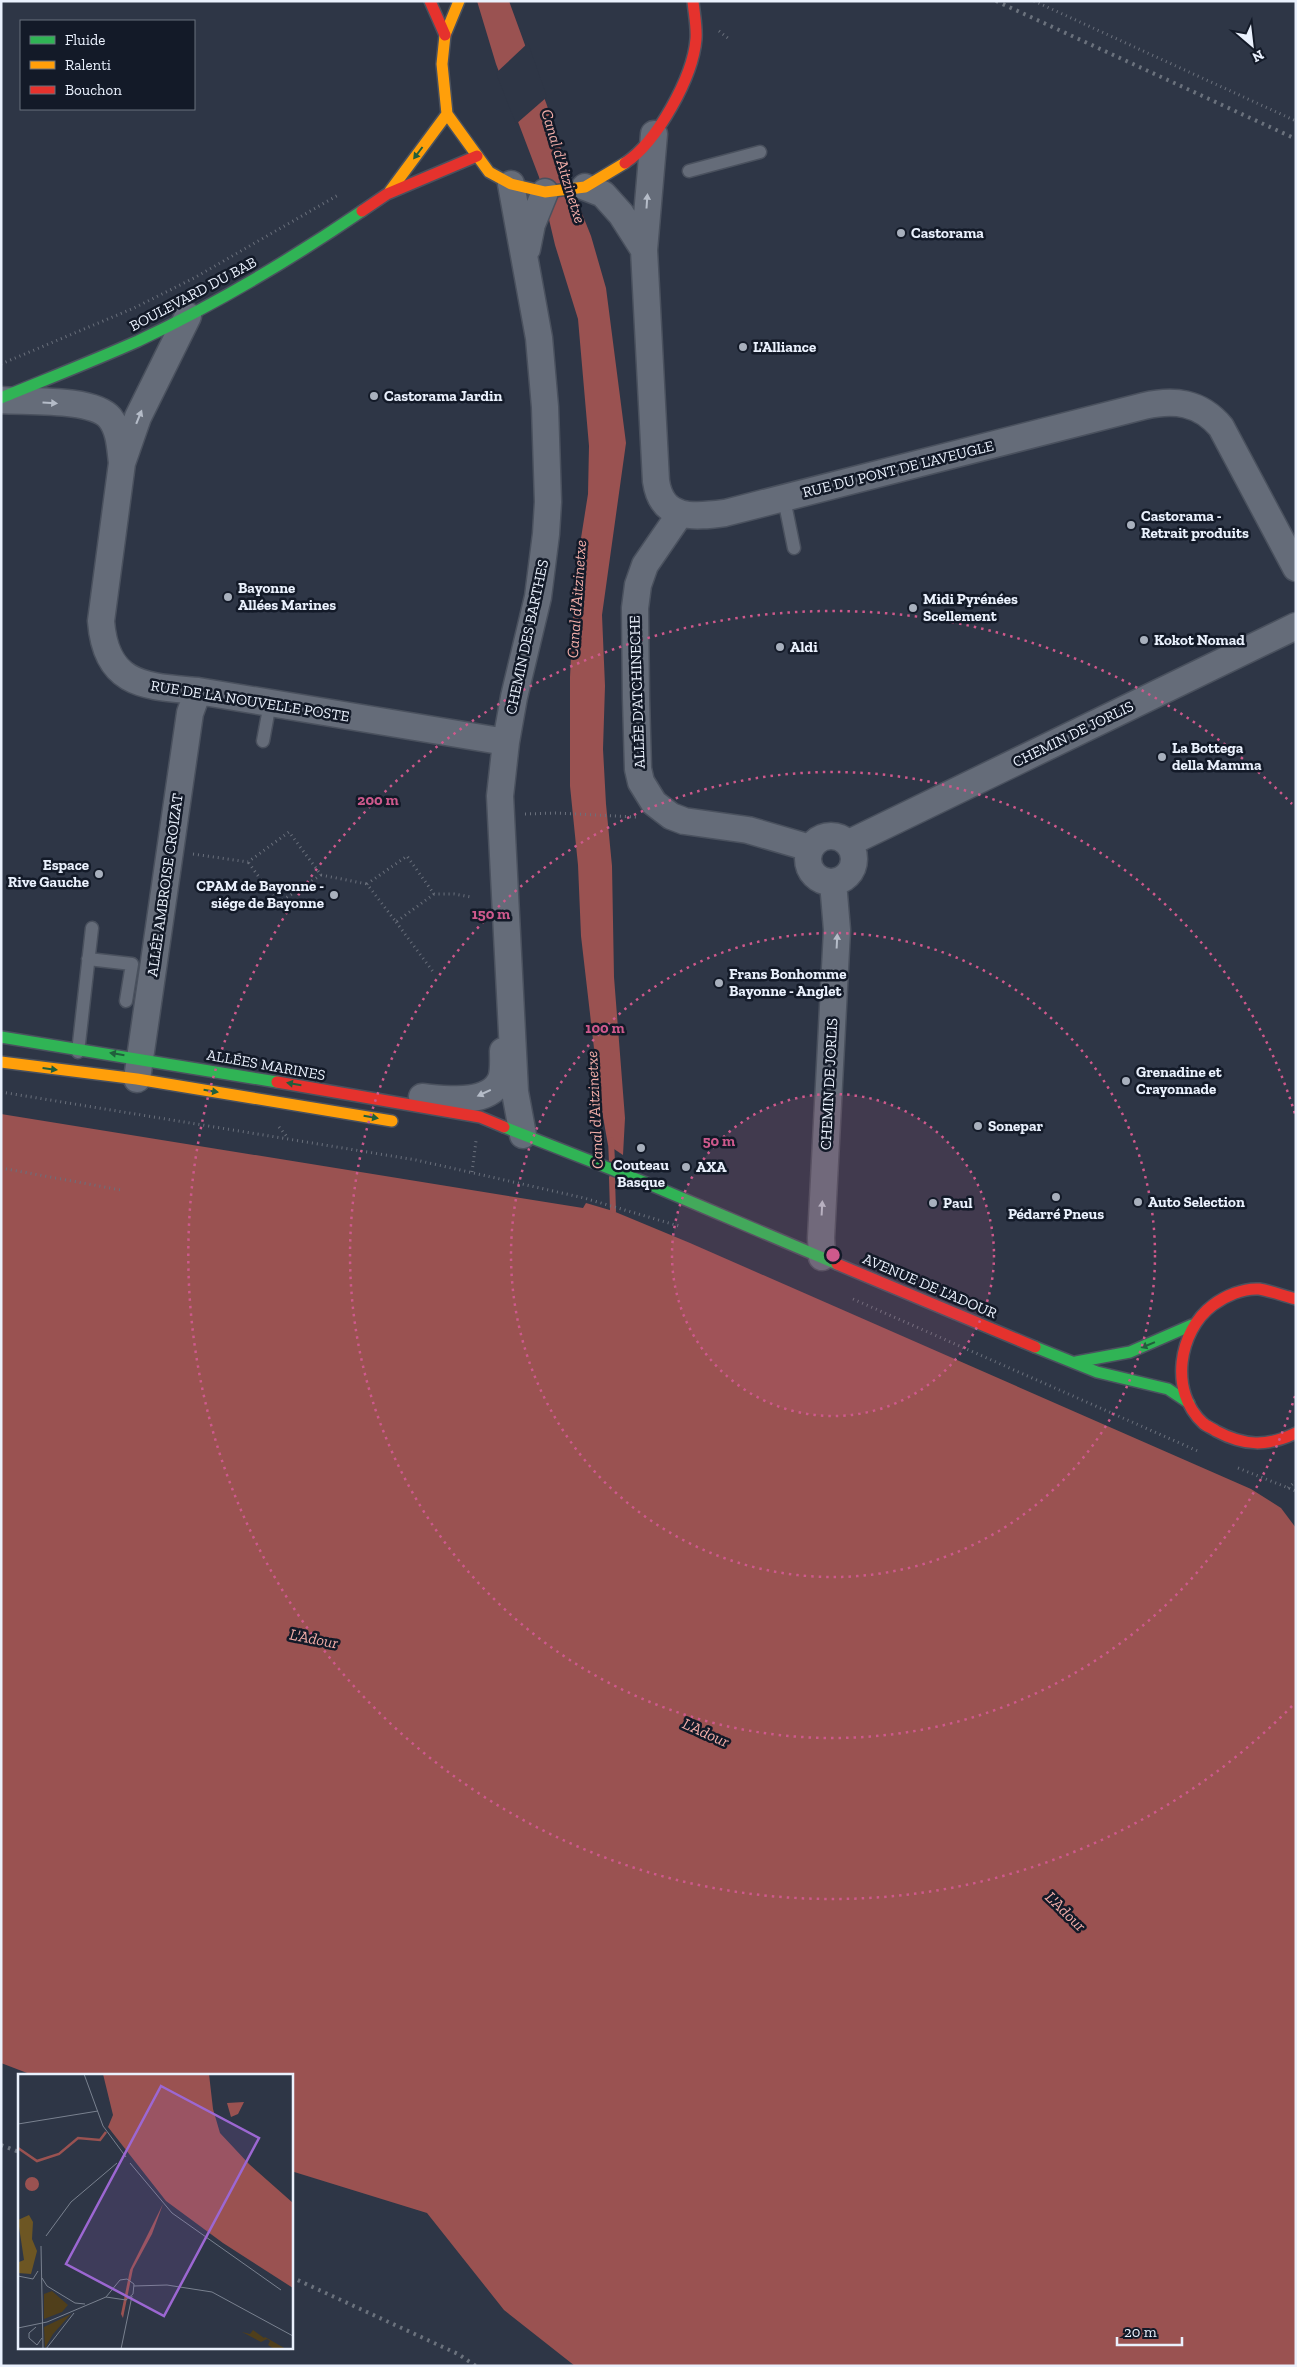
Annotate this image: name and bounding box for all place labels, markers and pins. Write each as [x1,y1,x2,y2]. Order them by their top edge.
place label: Castorama [911,224,984,242]
marker: Castorama [895,227,907,239]
place label: L'Alliance [753,338,816,356]
marker: L'Alliance [737,341,749,353]
place label: Castorama Jardin [384,387,503,405]
marker: Castorama Jardin [368,390,380,402]
place label: Castorama - Retrait produits [1141,507,1249,542]
marker: Castorama - Retrait produits [1125,519,1137,531]
place label: Bayonne Allées Marines [238,579,336,614]
place label: Midi Pyrénées Scellement [923,590,1018,625]
marker: Bayonne Allées Marines [222,591,234,603]
marker: Midi Pyrénées Scellement [907,602,919,614]
place label: Kokot Nomad [1154,631,1245,649]
marker: Kokot Nomad [1138,634,1150,646]
place label: Aldi [790,638,818,656]
marker: Aldi [774,641,786,653]
place label: La Bottega della Mamma [1172,739,1262,774]
marker: La Bottega della Mamma [1156,751,1168,763]
place label: Espace Rive Gauche [8,856,89,891]
marker: Espace Rive Gauche [93,868,105,880]
place label: CPAM de Bayonne - siége de Bayonne [196,877,324,912]
marker: CPAM de Bayonne - siége de Bayonne [328,889,340,901]
place label: Frans Bonhomme Bayonne - Anglet [729,965,846,1000]
marker: Frans Bonhomme Bayonne - Anglet [713,977,725,989]
place label: Grenadine et Crayonnade [1136,1063,1223,1098]
marker: Grenadine et Crayonnade [1120,1075,1132,1087]
place label: Sonepar [988,1117,1043,1135]
marker: Sonepar [972,1120,984,1132]
marker: Couteau Basque [635,1142,647,1154]
place label: Couteau Basque [613,1156,669,1191]
place label: AXA [696,1158,727,1176]
marker: AXA [680,1161,692,1173]
marker: Pédarré Pneus [1050,1191,1062,1203]
place label: Auto Selection [1148,1193,1245,1211]
place label: Paul [943,1194,973,1212]
marker: Auto Selection [1132,1196,1144,1208]
marker: Paul [927,1197,939,1209]
place label: Pédarré Pneus [1008,1205,1104,1223]
centre of rings [824,1246,842,1264]

